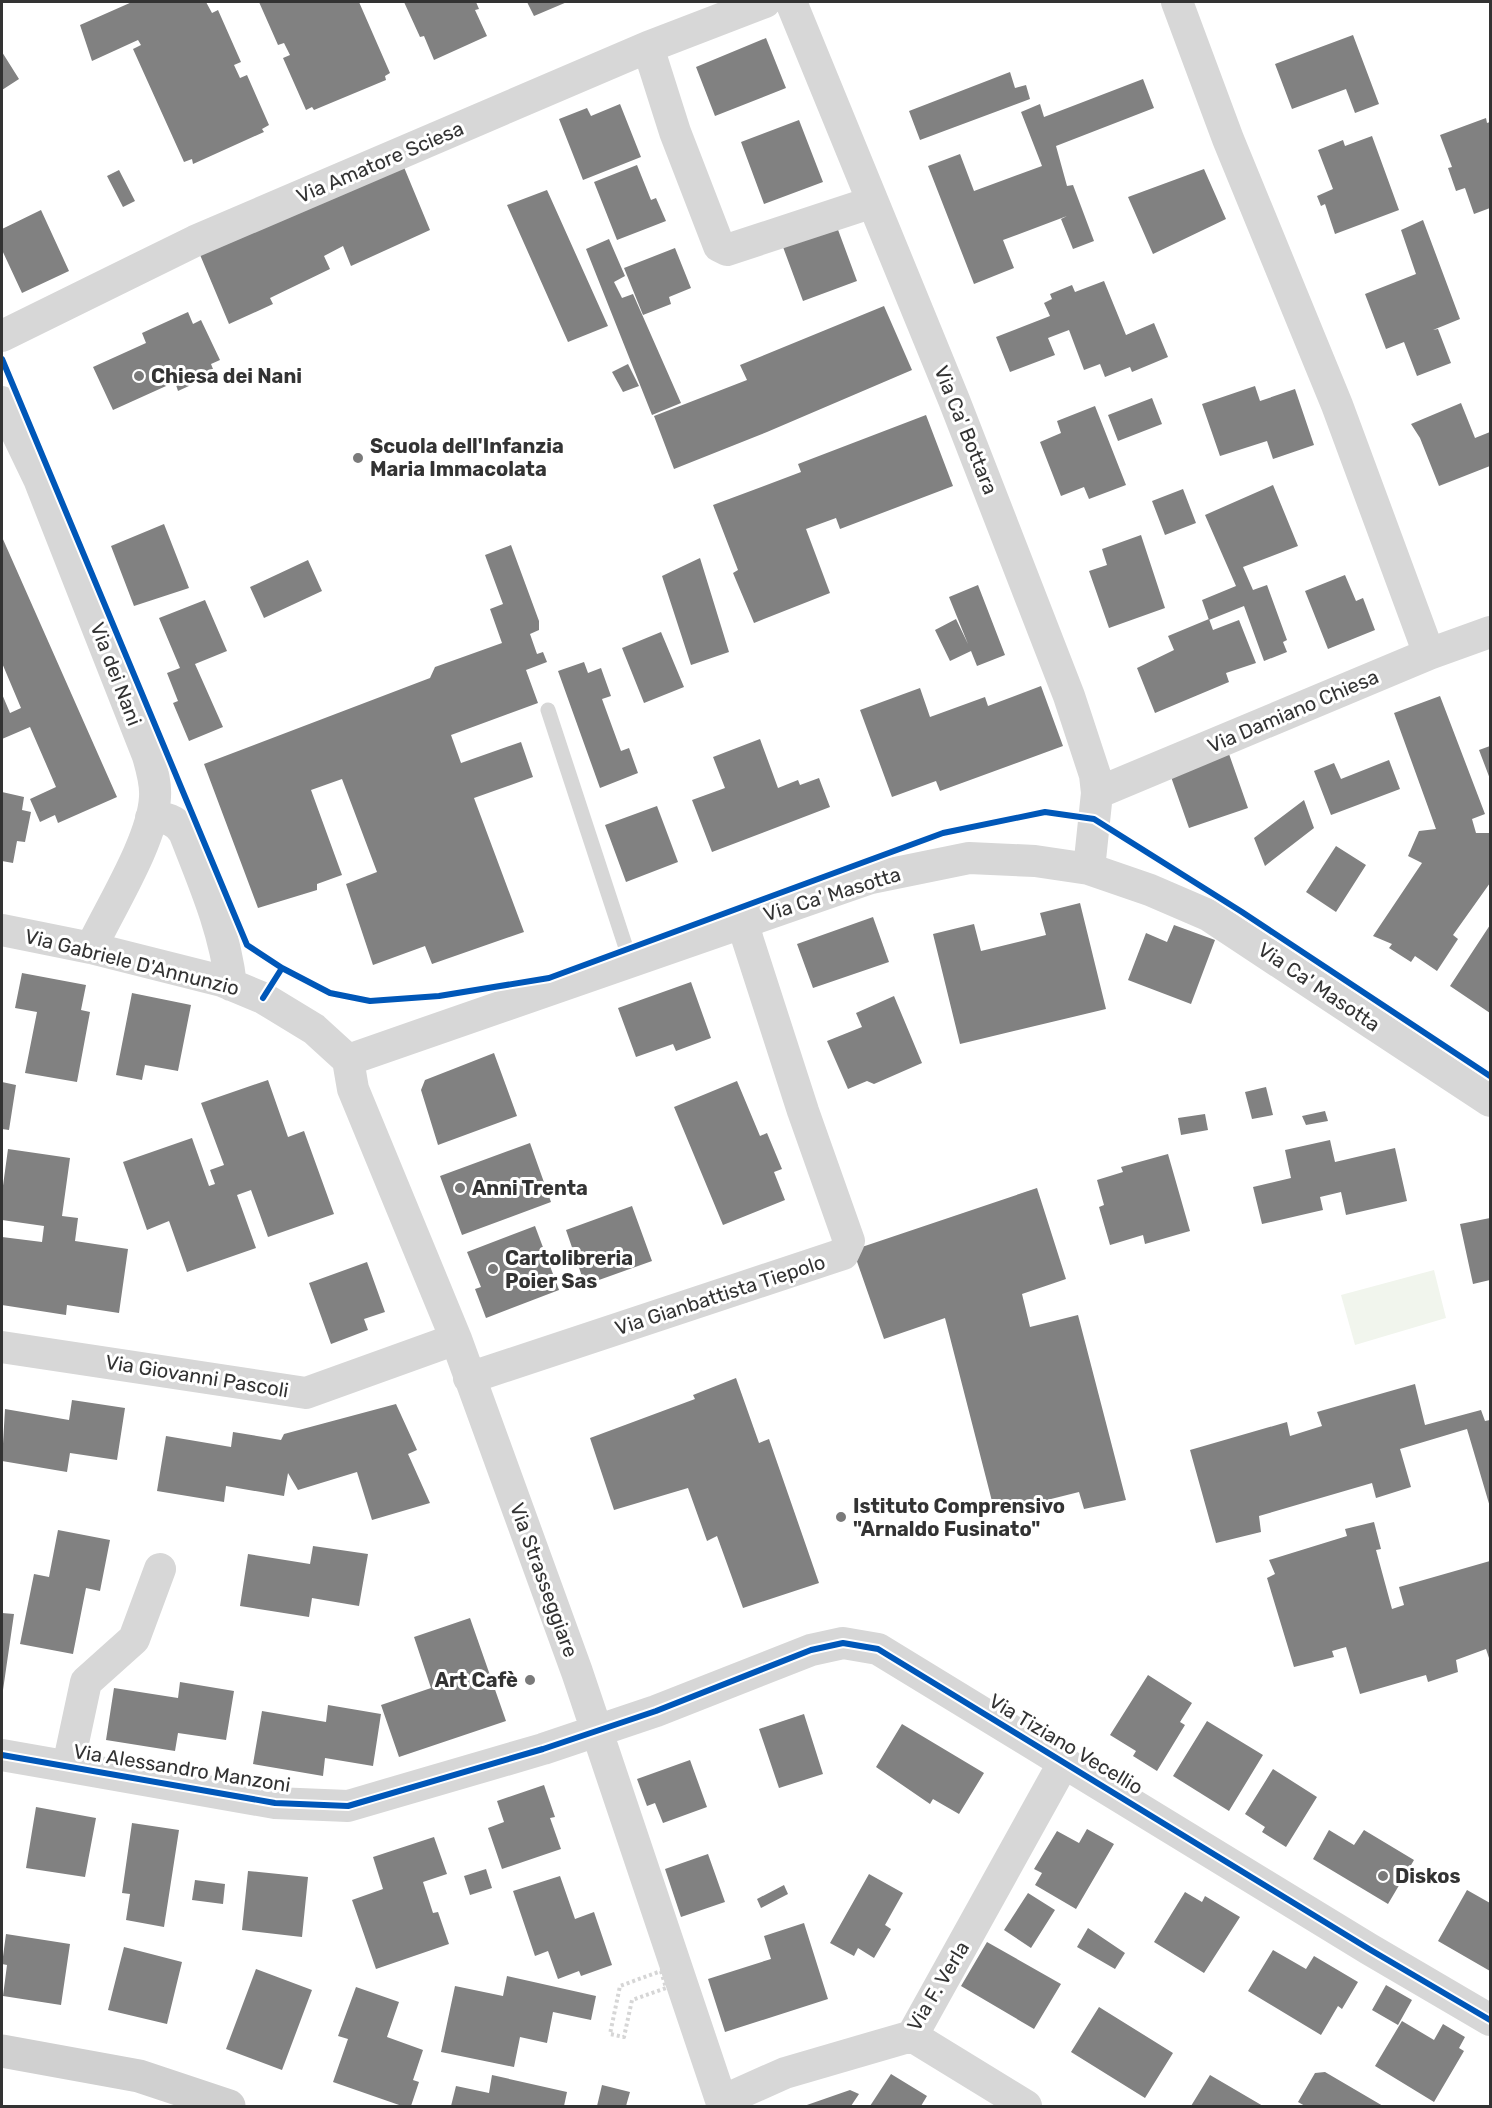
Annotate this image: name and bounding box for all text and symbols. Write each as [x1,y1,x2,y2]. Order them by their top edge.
street label: Via Amatore Sciesa [293,116,467,208]
street label: Via Ca' Bottara [929,362,1003,498]
place label: Chiesa dei Nani [151,364,302,388]
marker: Chiesa dei Nani [132,369,146,383]
place label: Scuola dell'Infanzia Maria Immacolata [370,434,564,481]
marker: Scuola dell'Infanzia Maria Immacolata [351,451,365,465]
street label: Via dei Nani [85,619,147,729]
street label: Via Damiano Chiesa [1204,664,1382,758]
street label: Via Ca' Masotta [761,862,903,926]
street label: Via Gabriele D'Annunzio [22,924,242,1000]
street label: Via Ca' Masotta [1253,937,1385,1037]
place label: Anni Trenta [472,1176,588,1200]
marker: Anni Trenta [453,1181,467,1195]
place label: Cartolibreria Poier Sas [505,1246,633,1293]
street label: Via Gianbattista Tiepolo [612,1250,828,1340]
marker: Cartolibreria Poier Sas [486,1262,500,1276]
street label: Via Giovanni Pascoli [104,1350,290,1402]
place label: Istituto Comprensivo "Arnaldo Fusinato" [853,1494,1065,1541]
street label: Via Strasseggiare [505,1500,583,1660]
marker: Istituto Comprensivo "Arnaldo Fusinato" [834,1510,848,1524]
place label: Art Cafè [435,1668,518,1692]
marker: Art Cafè [523,1673,537,1687]
street label: Via Tiziano Vecellio [985,1689,1147,1799]
street label: Via Alessandro Manzoni [72,1739,292,1797]
place label: Diskos [1395,1864,1461,1888]
marker: Diskos [1376,1869,1390,1883]
street label: Via F. Verla [902,1937,974,2035]

